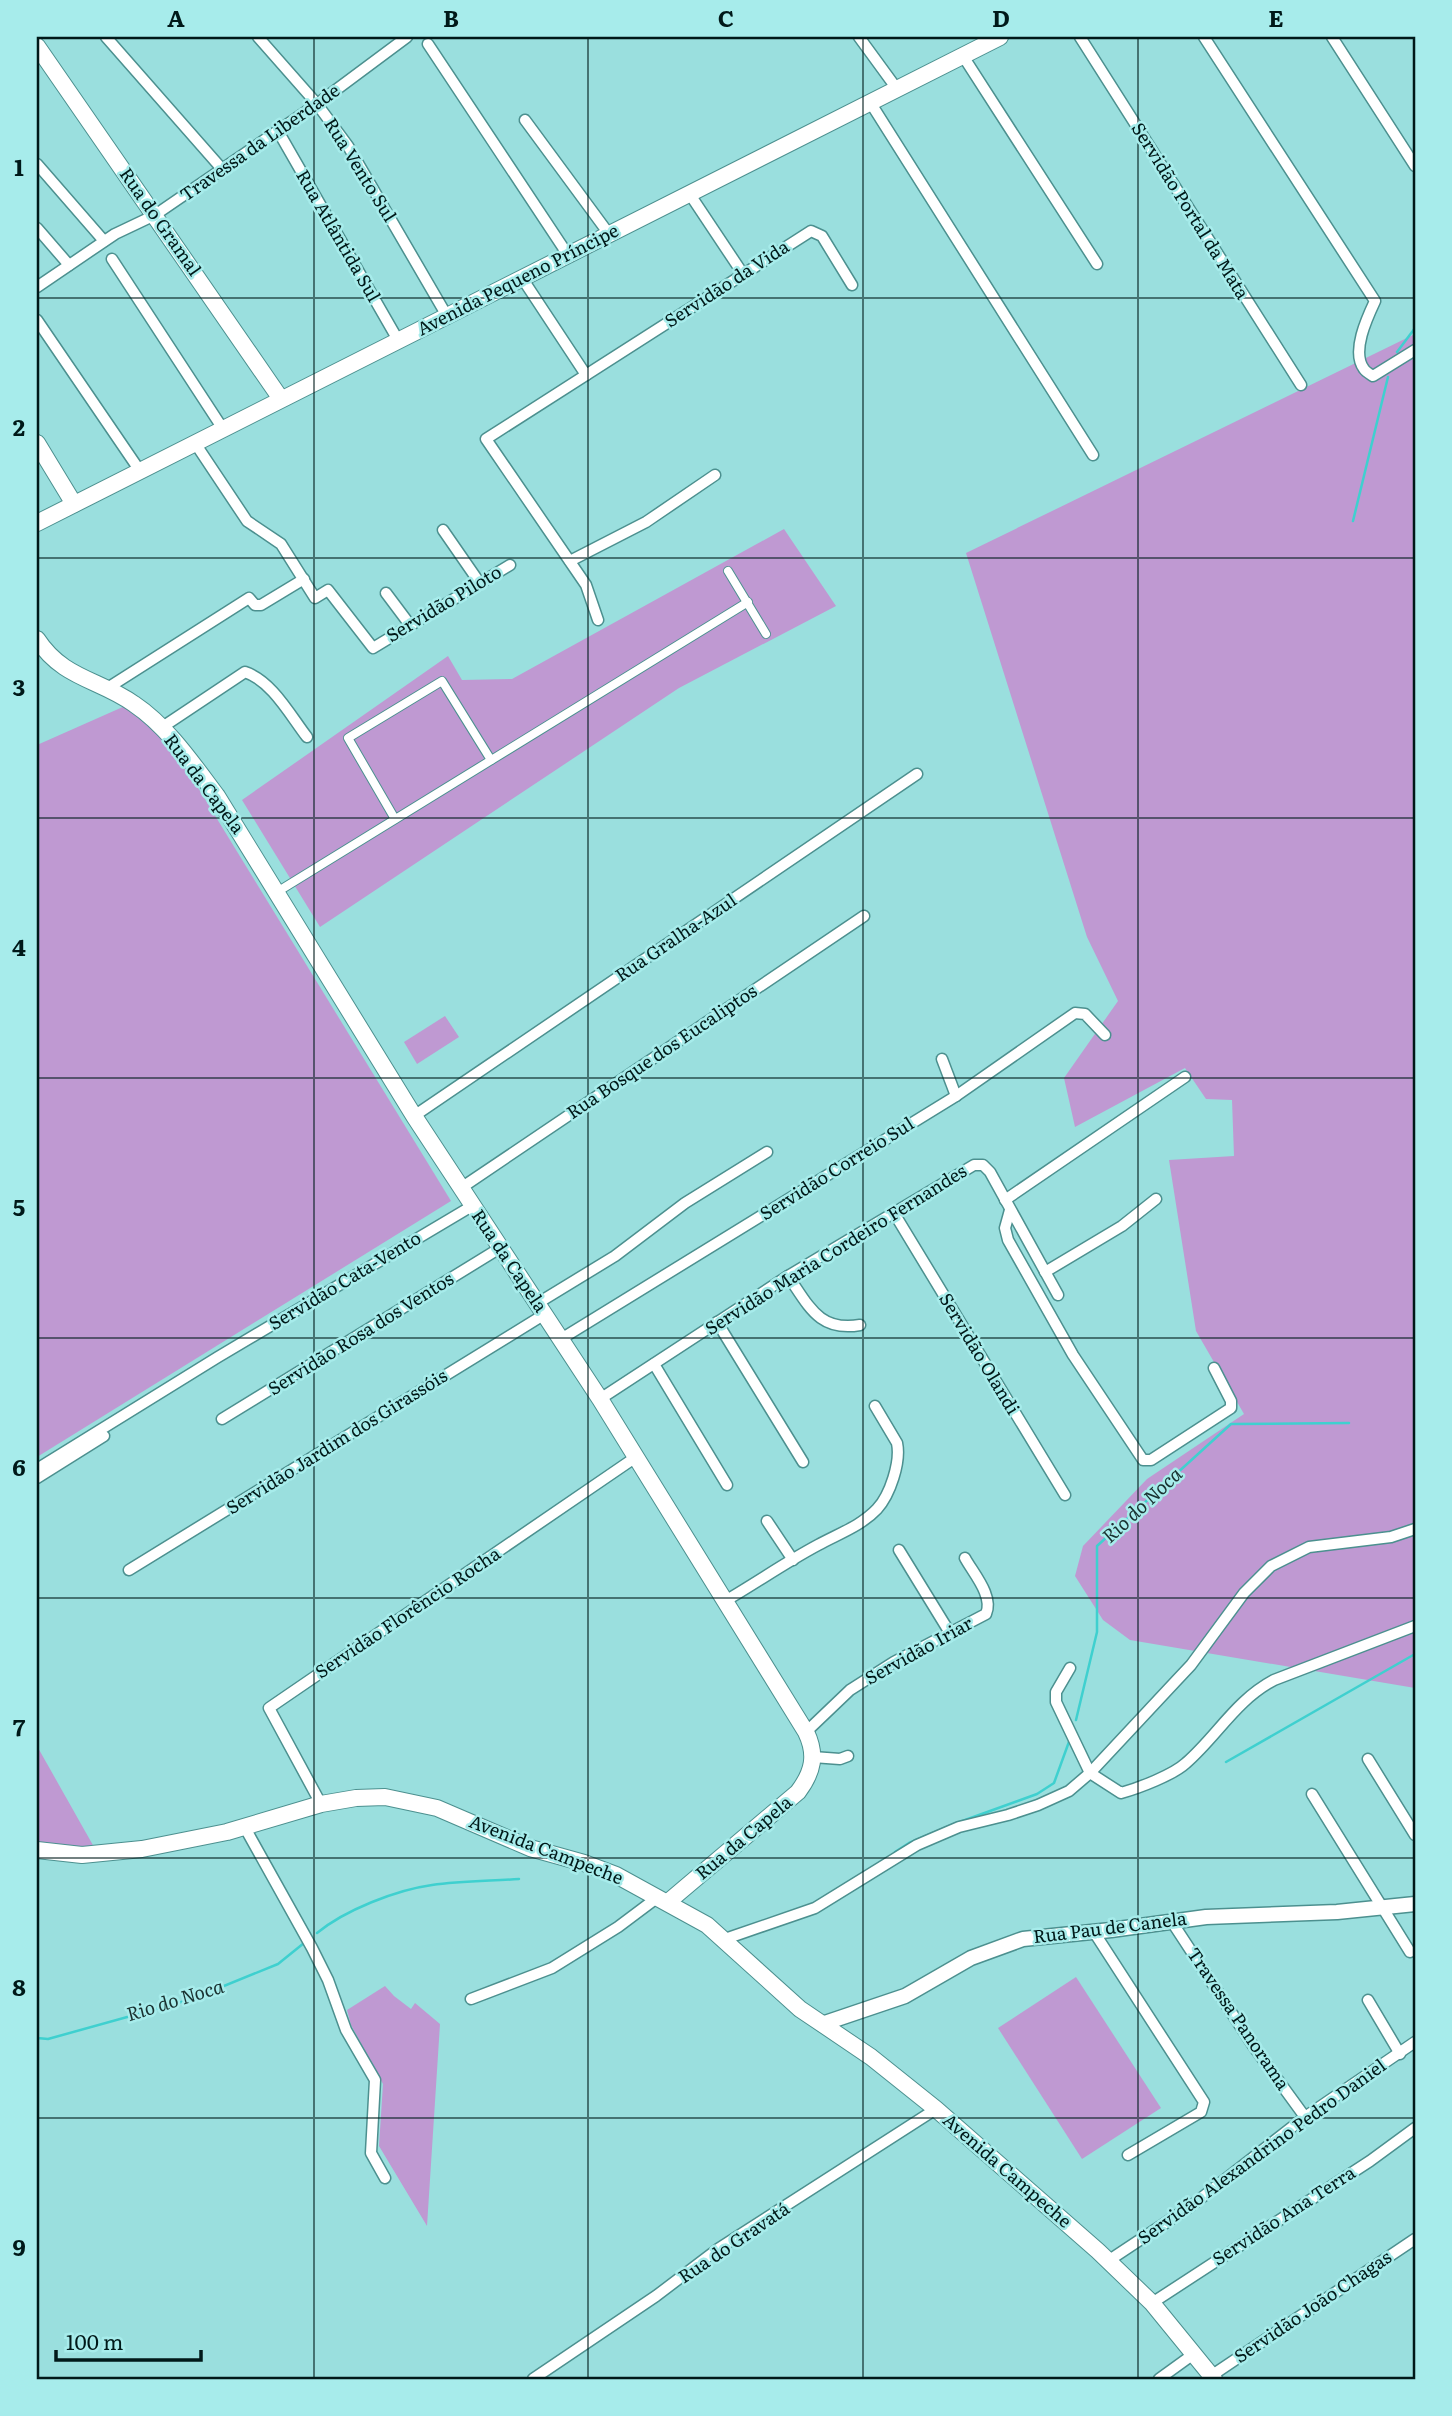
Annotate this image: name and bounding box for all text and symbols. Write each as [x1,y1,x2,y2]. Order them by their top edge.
text: A [167,0,185,34]
text: B [443,0,459,34]
text: C [718,0,734,34]
text: D [992,0,1010,34]
text: E [1268,0,1284,34]
street label: Travessa da Liberdade [174,76,345,207]
street label: Rua Vento Sul [318,112,404,227]
street label: Servidão Portal da Mata [1126,117,1257,304]
text: 1 [14,149,24,183]
street label: Rua do Gramal [114,162,209,281]
street label: Rua Atlântida Sul [290,164,388,307]
street label: Avenida Pequeno Príncipe [412,216,623,341]
street label: Servidão da Vida [658,232,794,333]
text: 2 [13,409,25,443]
street label: Servidão Piloto [380,558,506,648]
text: 3 [13,669,25,703]
street label: Rua da Capela [159,727,252,839]
street label: Rua Gralha-Azul [609,886,741,988]
text: 4 [12,929,26,963]
street label: Rua Bosque dos Eucaliptos [560,977,762,1125]
street label: Servidão Correio Sul [754,1109,918,1226]
street label: Servidão Maria Cordeiro Fernandes [699,1157,971,1341]
text: 5 [13,1189,25,1223]
street label: Rua da Capela [466,1203,555,1317]
street label: Servidão Cata-Vento [263,1223,426,1336]
street label: Servidão Rosa dos Ventos [262,1264,458,1401]
street label: Servidão Olandi [933,1287,1027,1419]
street label: Servidão Jardim dos Girassóis [220,1361,452,1520]
text: 6 [12,1449,26,1483]
water label: Rio do Noca [1095,1460,1188,1549]
street label: Servidão Florêncio Rocha [309,1539,506,1684]
street label: Servidão Iriar [859,1609,978,1691]
text: 7 [13,1709,26,1743]
street label: Rua da Capela [689,1788,798,1885]
street label: Avenida Campeche [466,1807,627,1890]
street label: Rua Pau de Canela [1032,1904,1188,1949]
street label: Travessa Panorama [1181,1941,1297,2095]
text: 8 [12,1969,26,2003]
water label: Rio do Noca [123,1971,227,2027]
street label: Servidão Alexandrino Pedro Daniel [1131,2051,1391,2250]
street label: Avenida Campeche [938,2106,1078,2233]
street label: Servidão Ana Terra [1206,2158,1360,2271]
street label: Rua do Gravatá [672,2194,795,2289]
text: 9 [12,2229,26,2263]
street label: Servidão João Chagas [1228,2243,1396,2369]
scale bar [56,2318,201,2362]
text: 100 m [66,2325,123,2356]

